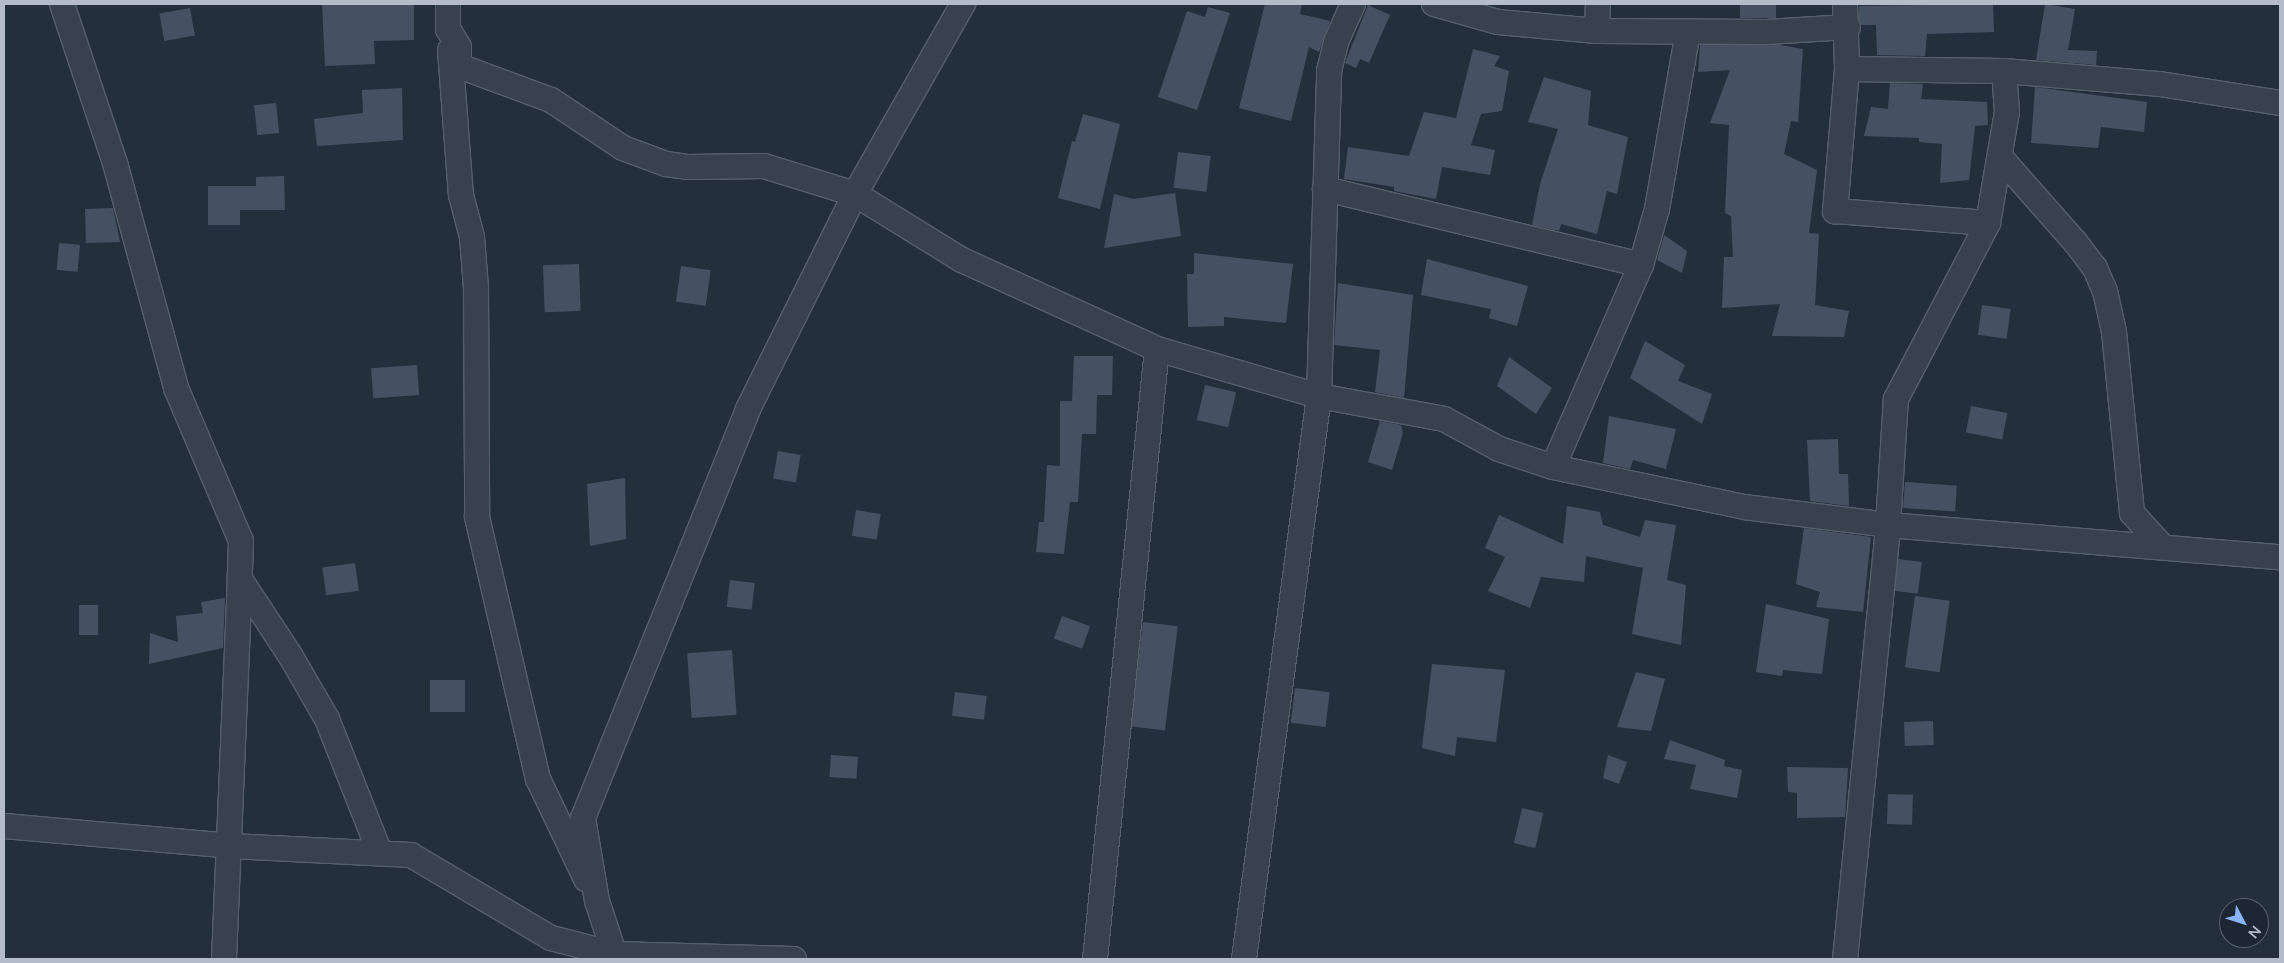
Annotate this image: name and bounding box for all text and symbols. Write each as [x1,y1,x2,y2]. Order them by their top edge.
north arrow [2219,898,2269,948]
text: N [2245,923,2265,942]

